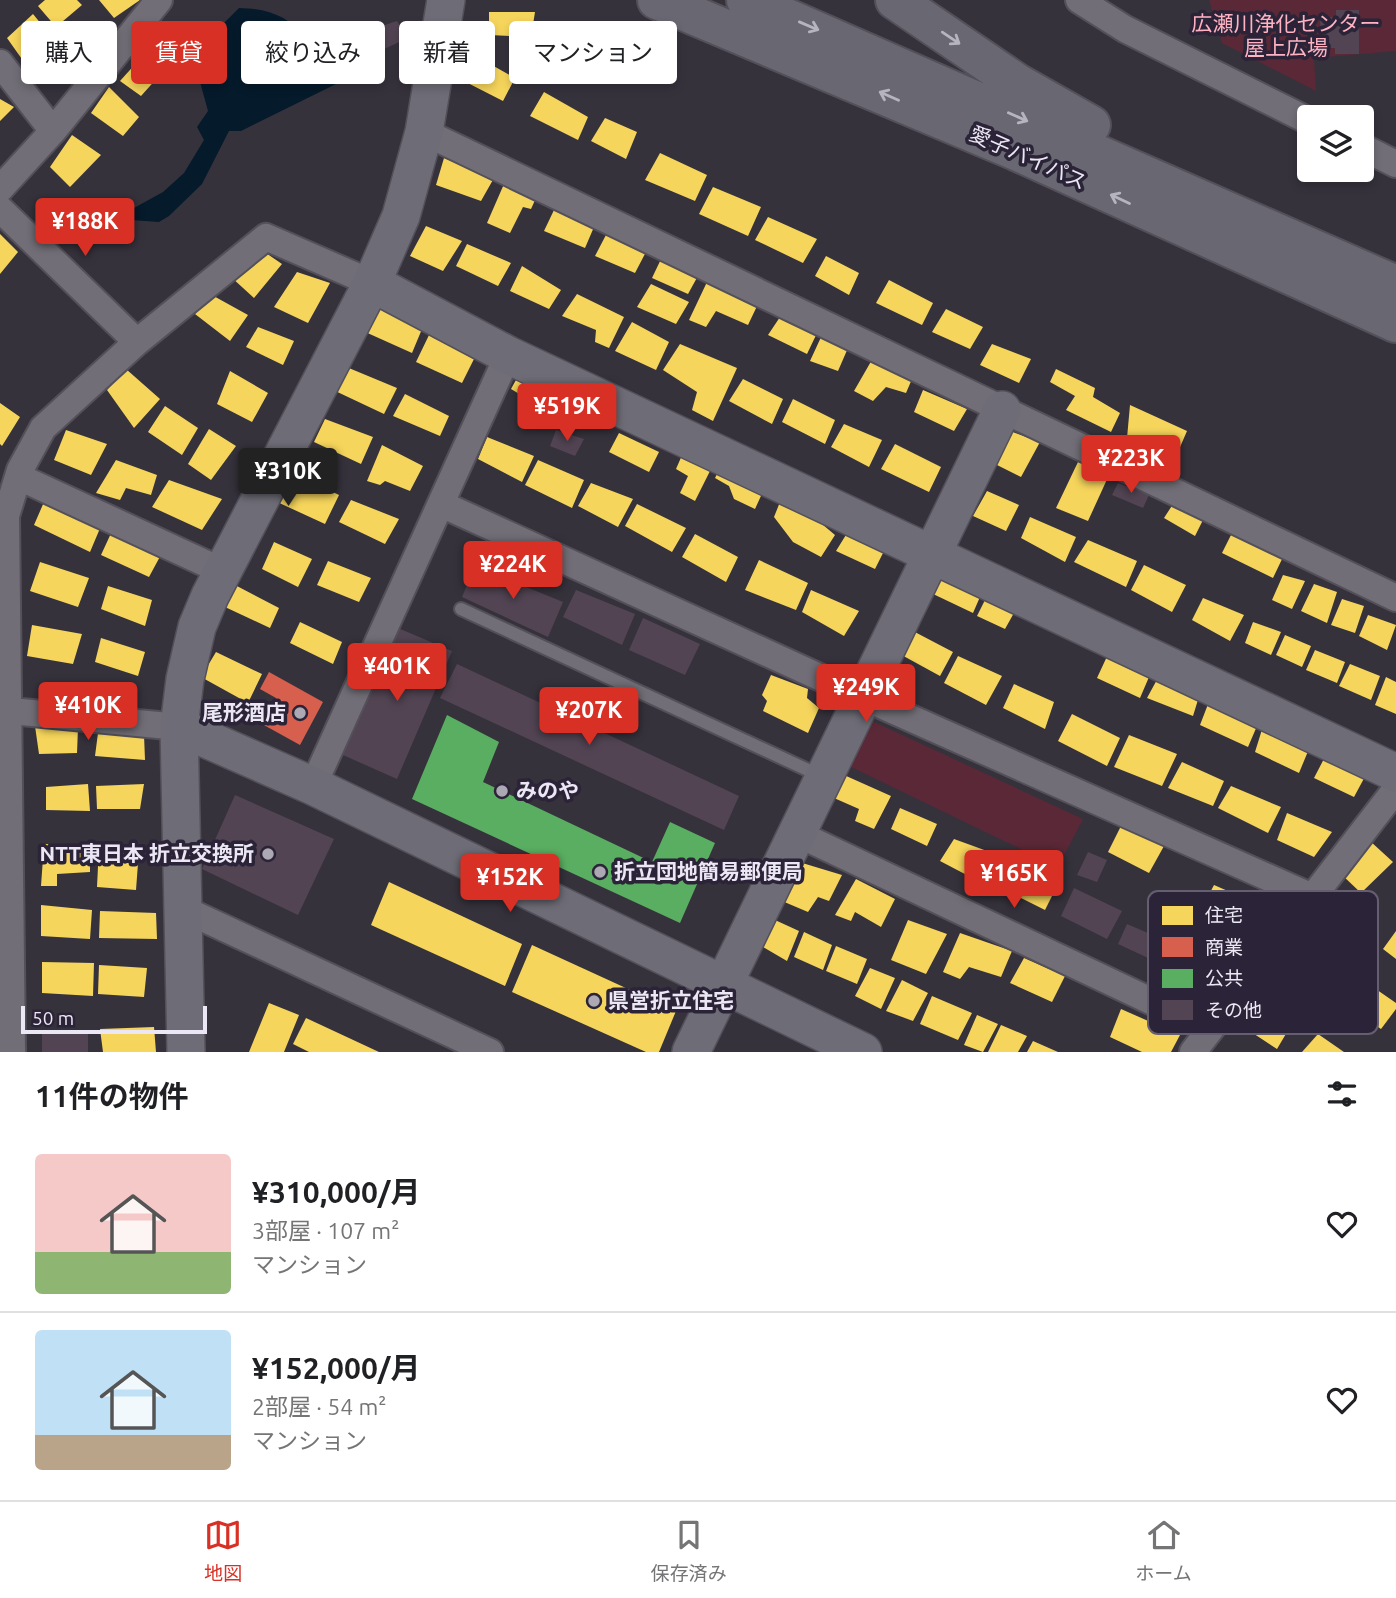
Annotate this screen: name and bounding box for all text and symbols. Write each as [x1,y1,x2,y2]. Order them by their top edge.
park label: 広瀬川浄化センター 屋上広場 [1192,11,1381,59]
one-way arrow [798,20,820,33]
chip: 購入 [21,21,117,84]
chip: 賃貸 [131,21,227,84]
chip: 絞り込み [241,21,385,84]
chip: 新着 [399,21,495,84]
chip: マンション [509,21,677,84]
one-way arrow [941,31,960,45]
one-way arrow [879,89,901,102]
map controls [1297,105,1374,182]
button: layers [1297,105,1374,182]
one-way arrow [1007,111,1028,124]
street label: 愛子バイパス [966,121,1091,194]
one-way arrow [1110,192,1131,205]
pin: ¥188K [36,198,134,258]
text: ¥188K [51,208,119,233]
pin: ¥519K [518,384,616,443]
text: ¥519K [533,393,601,418]
pin: ¥223K [1082,435,1180,495]
text: ¥223K [1097,445,1165,470]
pin: ¥310K [239,448,337,508]
text: ¥310K [254,458,322,483]
pin: ¥224K [464,542,562,601]
text: ¥224K [479,551,547,576]
pin: ¥401K [348,644,446,703]
text: ¥401K [363,653,431,678]
pin: ¥249K [817,664,915,724]
text: ¥249K [832,674,900,699]
pin: ¥410K [39,682,137,742]
pin: ¥207K [540,688,638,747]
text: ¥410K [54,692,122,717]
text: ¥207K [555,697,623,722]
place label: 尾形酒店 [202,700,286,724]
marker: 尾形酒店 [292,705,308,721]
place label: みのや [516,778,579,802]
marker: みのや [494,783,510,799]
place label: NTT東日本 折立交換所 [40,841,254,865]
marker: NTT東日本 折立交換所 [260,846,276,862]
pin: ¥165K [965,850,1063,910]
pin: ¥152K [461,855,559,914]
place label: 折立団地簡易郵便局 [614,859,803,883]
text: ¥165K [980,860,1048,885]
text: ¥152K [476,864,544,889]
marker: 折立団地簡易郵便局 [592,864,608,880]
legend [1148,891,1378,1034]
text: 住宅 [1205,904,1243,926]
text: 商業 [1205,936,1243,958]
text: 公共 [1205,967,1243,989]
place label: 県営折立住宅 [608,988,734,1012]
marker: 県営折立住宅 [586,993,602,1009]
text: その他 [1205,999,1262,1021]
scale bar [21,1003,206,1035]
text: 50 m [32,1007,74,1029]
icon: filters [1323,1075,1361,1113]
text: 11件の物件 [35,1079,189,1113]
text: ¥310,000/月 [252,1175,420,1209]
icon: home [91,1182,175,1266]
icon: heart [1323,1205,1361,1243]
text: 3部屋 · 107 m² [252,1218,399,1243]
text: マンション [252,1252,367,1277]
text: ¥152,000/月 [252,1351,420,1385]
icon: home [91,1358,175,1442]
icon: heart [1323,1381,1361,1419]
text: 2部屋 · 54 m² [252,1394,386,1419]
text: マンション [252,1428,367,1453]
tab: 地図 [204,1516,242,1585]
tab: 保存済み [651,1516,727,1585]
tab: ホーム [1135,1516,1192,1585]

